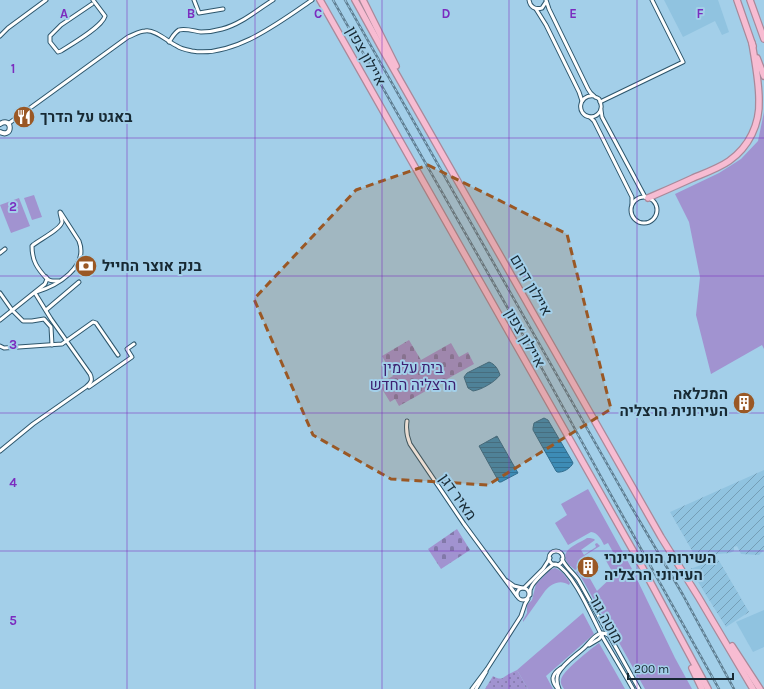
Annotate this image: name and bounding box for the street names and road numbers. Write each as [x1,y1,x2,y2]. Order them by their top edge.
street label: איילון צפון [342,23,390,89]
street label: איילון דרום [506,251,556,319]
street label: איילון צפון [501,305,549,371]
street label: מאיר דגן [436,470,480,524]
street label: מוטה גור [585,591,627,647]

